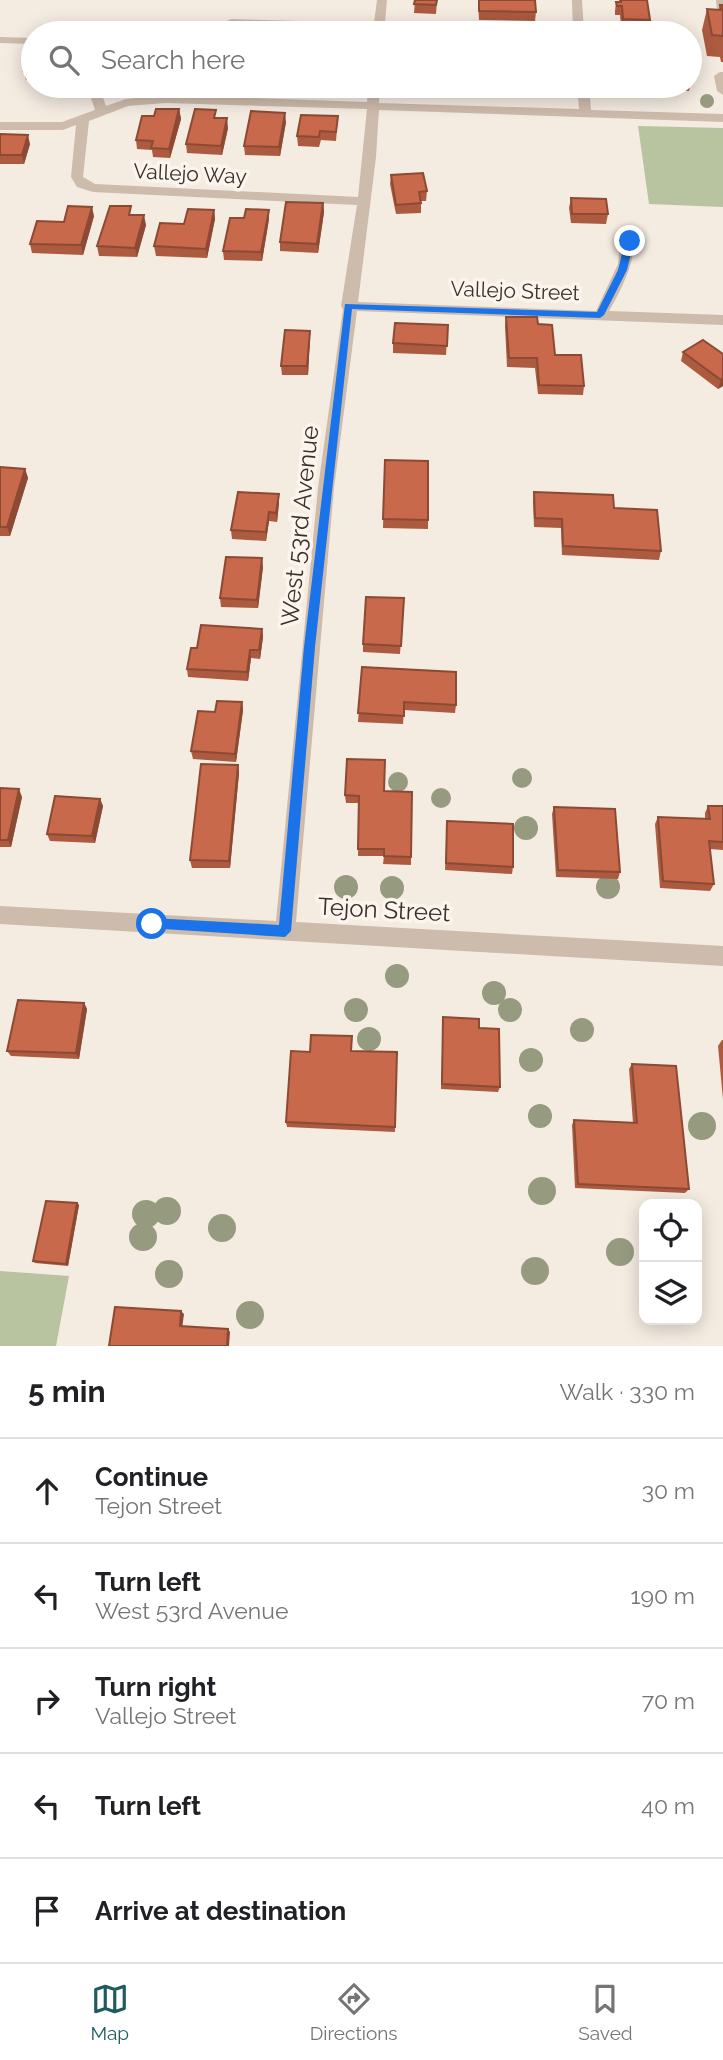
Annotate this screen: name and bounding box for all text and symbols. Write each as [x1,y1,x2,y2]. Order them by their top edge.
search box [21,21,702,98]
icon: search [45,41,83,79]
text: Search here [101,45,245,75]
street label: Vallejo Way [133,158,247,189]
route end [614,225,645,256]
street label: Vallejo Street [450,276,580,305]
street label: West 53rd Avenue [275,424,324,628]
street label: Tejon Street [317,892,451,927]
route start [136,908,167,939]
map controls [639,1199,702,1325]
button: locate [639,1199,702,1262]
button: layers [639,1262,702,1325]
text: 5 min [28,1374,106,1409]
text: Walk · 330 m [559,1378,695,1405]
text: Continue [95,1462,208,1492]
icon: ahead [28,1472,66,1510]
text: 30 m [642,1477,695,1504]
text: Tejon Street [95,1492,222,1519]
text: Turn left [95,1567,201,1597]
icon: left [28,1577,66,1615]
text: 190 m [631,1582,695,1609]
text: West 53rd Avenue [95,1597,288,1624]
text: Turn right [95,1672,216,1702]
icon: right [28,1682,66,1720]
text: 70 m [642,1687,695,1714]
text: Vallejo Street [95,1702,236,1729]
icon: left [28,1787,66,1825]
text: Turn left [95,1791,201,1821]
text: 40 m [641,1792,695,1819]
icon: arrive [28,1892,66,1930]
text: Arrive at destination [95,1896,346,1926]
tab: Map [90,1980,129,2044]
tab: Directions [310,1980,398,2044]
tab: Saved [578,1980,633,2044]

